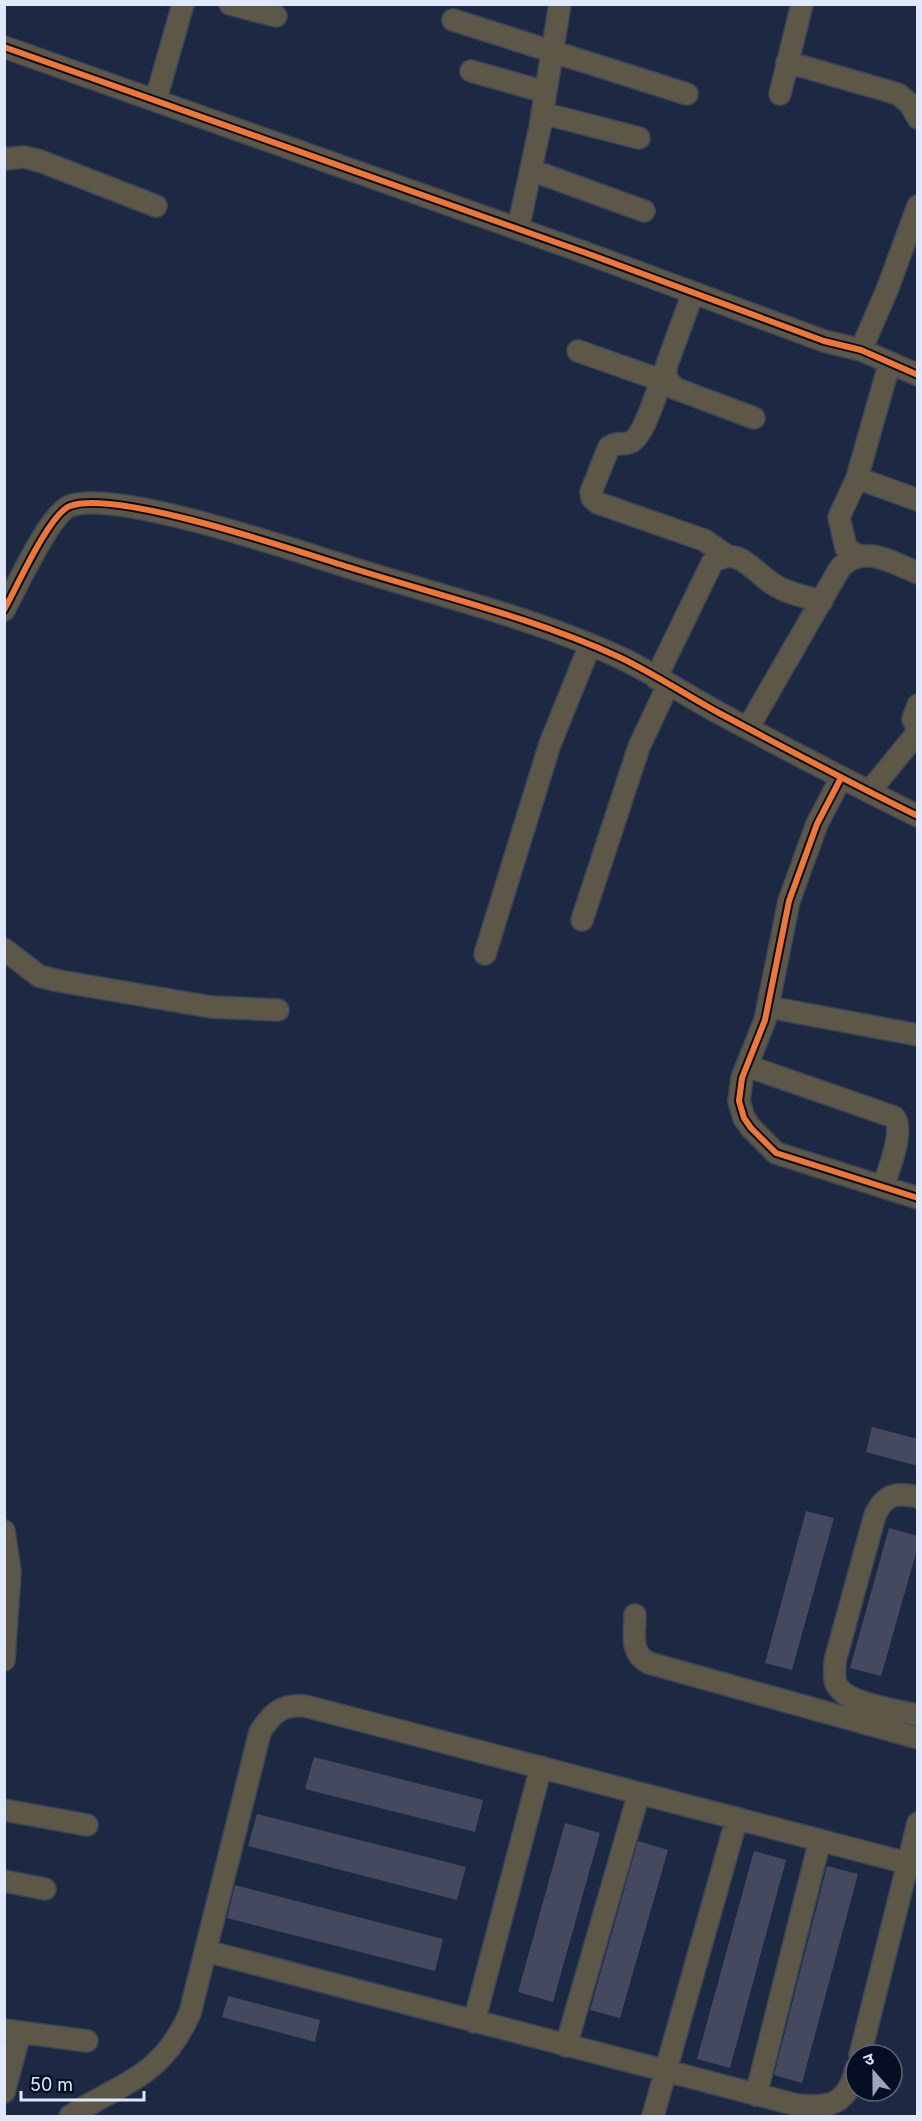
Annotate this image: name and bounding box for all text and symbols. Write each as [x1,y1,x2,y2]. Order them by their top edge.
north arrow [844,2043,904,2103]
text: उ [861,2048,877,2070]
scale bar [21,2064,144,2102]
text: 50 m [30,2074,73,2095]

